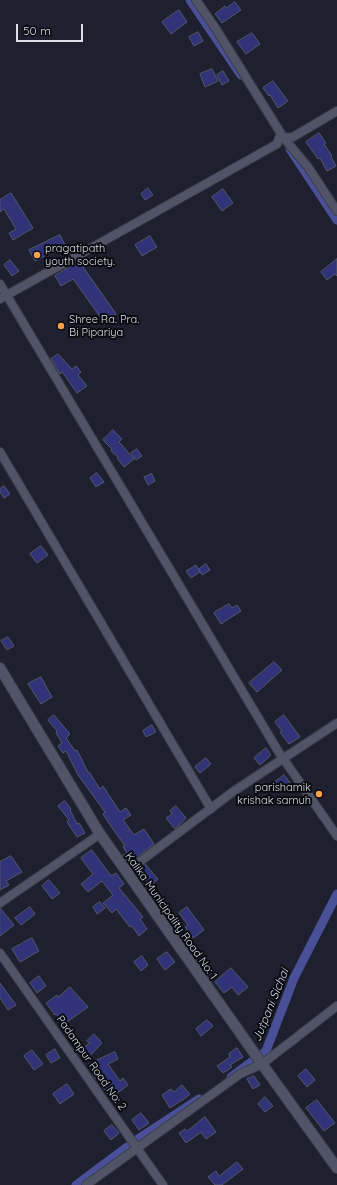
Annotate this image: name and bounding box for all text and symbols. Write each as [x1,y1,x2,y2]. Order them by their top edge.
scale bar [18,16,85,42]
text: 50 m [23,23,51,38]
place label: pragatipath youth society. [45,242,115,268]
marker: pragatipath youth society. [32,250,42,260]
place label: Shree Ra. Pra. Bi Pipariya [69,313,139,339]
marker: Shree Ra. Pra. Bi Pipariya [56,321,66,331]
place label: parishamik krishak samuh [237,781,311,807]
marker: parishamik krishak samuh [314,789,324,799]
street label: Kalika Municipality Road No: 1 [122,850,220,982]
water label: Jutpani Sichai [250,966,292,1044]
street label: Padampur Road No: 2 [53,1013,129,1113]

